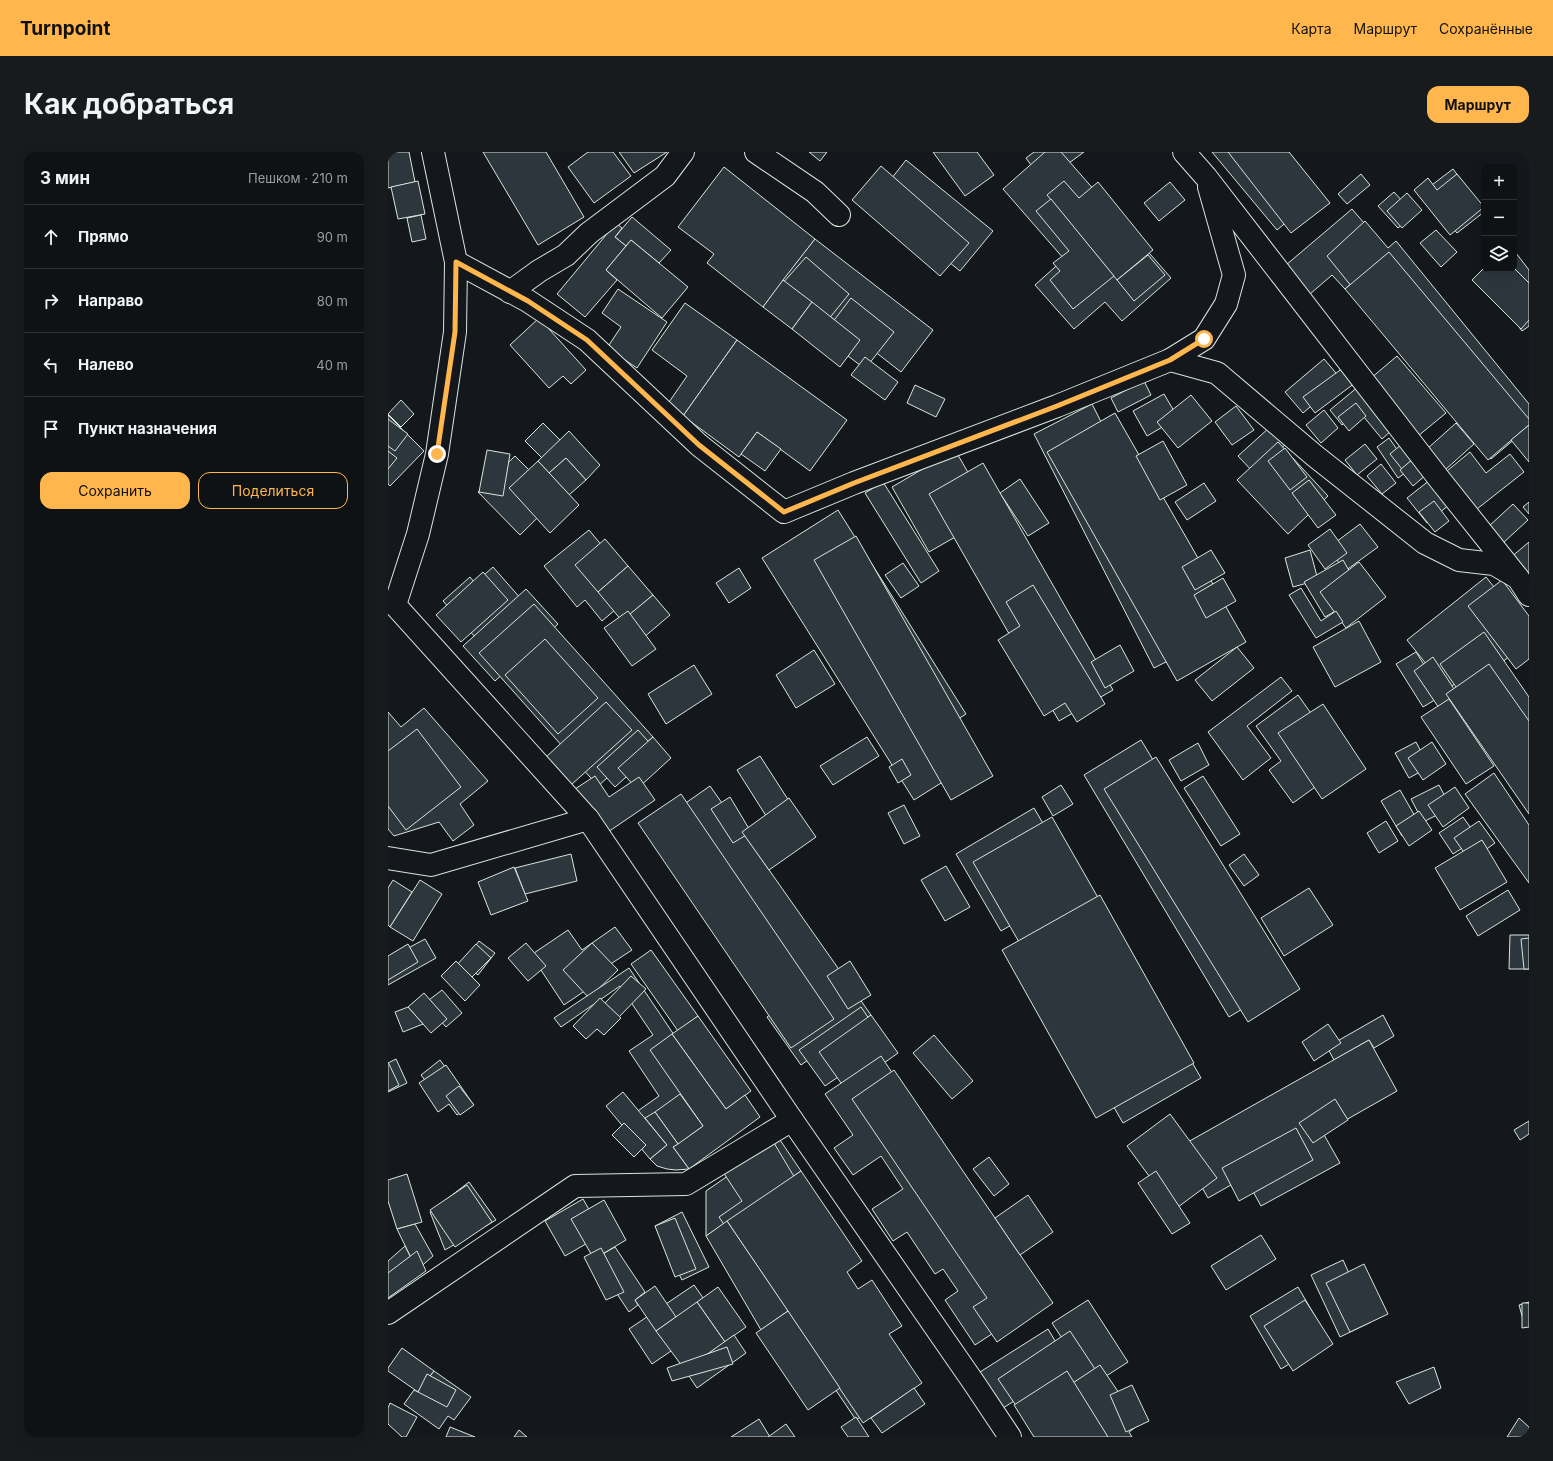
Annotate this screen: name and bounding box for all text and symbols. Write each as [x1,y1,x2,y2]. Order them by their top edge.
text: Turnpoint [20,17,110,40]
text: Карта [1291,20,1332,37]
text: Маршрут [1354,20,1417,37]
text: Сохранённые [1439,20,1533,37]
button: Маршрут [1427,86,1529,123]
text: Как добраться [24,87,234,121]
map controls [1481,164,1517,272]
button: + [1481,164,1517,200]
text: 3 мин [40,168,90,188]
text: Пешком · 210 m [248,170,348,186]
button: − [1481,200,1517,236]
icon: ahead [40,226,62,248]
text: Прямо [78,227,129,246]
text: 90 m [317,229,348,245]
button: layers [1481,236,1517,272]
icon: right [40,290,62,312]
text: Направо [78,291,143,310]
text: 80 m [317,293,348,309]
route start [1195,330,1213,348]
icon: left [40,354,62,376]
text: Налево [78,355,134,374]
text: 40 m [316,357,348,373]
icon: arrive [40,418,62,440]
text: Пункт назначения [78,419,217,438]
route end [428,445,446,463]
button: Сохранить [40,472,190,509]
button: Поделиться [198,472,348,509]

